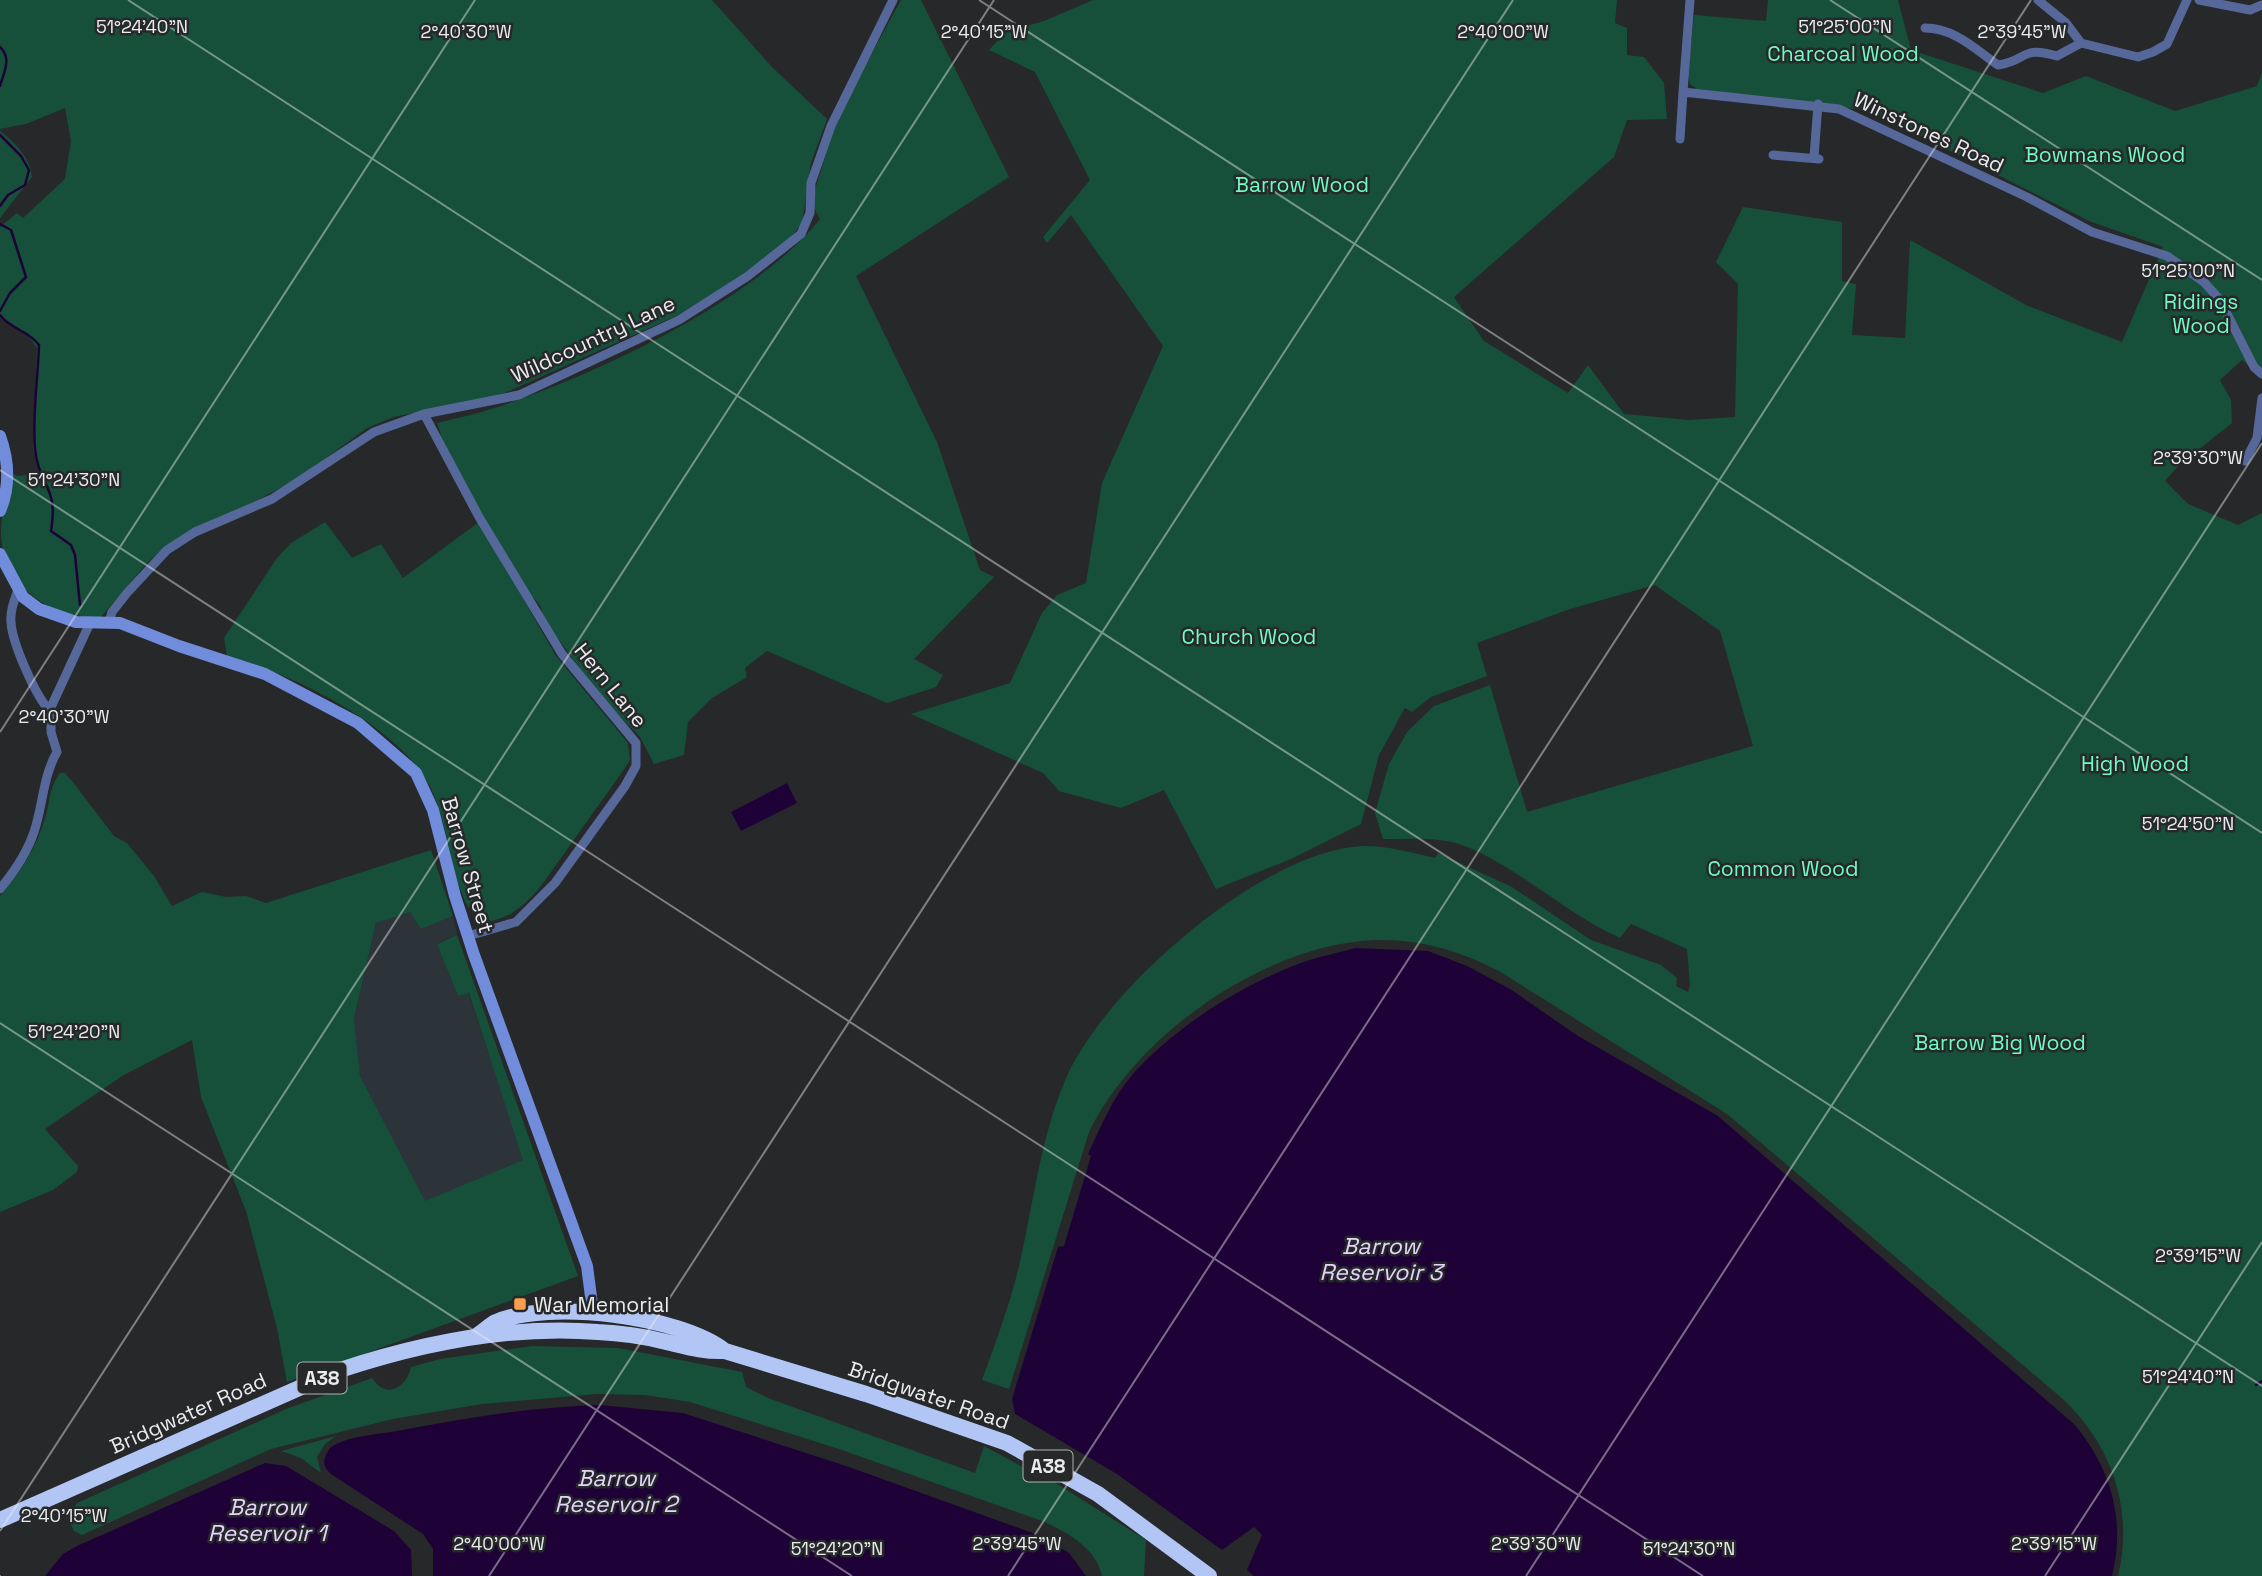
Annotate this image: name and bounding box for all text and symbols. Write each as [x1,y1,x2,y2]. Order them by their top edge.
text: 51°24'40"N [96,15,188,38]
text: 51°25'00"N [1798,15,1892,38]
text: 2°40'30"W [421,20,512,43]
text: 2°40'15"W [941,20,1028,43]
text: 2°40'00"W [1457,20,1549,43]
text: 2°39'45"W [1978,20,2067,43]
park label: Charcoal Wood [1767,40,1919,67]
street label: Winstones Road [1850,85,2008,179]
park label: Bowmans Wood [2025,141,2185,168]
park label: Barrow Wood [1235,171,1369,198]
text: 51°25'00"N [2141,259,2235,282]
park label: Ridings Wood [2164,288,2238,339]
street label: Wildcountry Lane [507,289,679,389]
text: 2°39'30"W [2153,446,2243,469]
text: 51°24'30"N [28,468,120,491]
park label: Church Wood [1182,623,1316,650]
street label: Hern Lane [569,637,653,733]
text: 2°40'30"W [19,705,110,728]
park label: High Wood [2081,750,2189,777]
street label: Barrow Street [436,794,500,936]
text: 51°24'50"N [2142,812,2234,835]
park label: Common Wood [1707,855,1859,882]
text: 51°24'20"N [28,1020,120,1043]
park label: Barrow Big Wood [1914,1029,2086,1056]
water label: Barrow Reservoir 3 [1320,1231,1445,1287]
text: 2°39'15"W [2155,1244,2241,1267]
place label: War Memorial [534,1291,669,1318]
marker: War Memorial [512,1296,528,1312]
street label: Bridgwater Road [845,1355,1013,1435]
road number: A38 [298,1362,346,1394]
text: 51°24'40"N [2142,1365,2234,1388]
street label: Bridgwater Road [106,1366,270,1460]
road number: A38 [1024,1450,1072,1482]
water label: Barrow Reservoir 2 [555,1463,680,1519]
water label: Barrow Reservoir 1 [208,1492,329,1548]
text: 2°40'15"W [21,1504,108,1527]
text: 2°40'00"W [453,1532,545,1555]
text: 2°39'45"W [973,1532,1062,1555]
text: 2°39'30"W [1491,1532,1581,1555]
text: 2°39'15"W [2011,1532,2097,1555]
text: 51°24'20"N [791,1537,883,1560]
text: 51°24'30"N [1643,1537,1735,1560]

